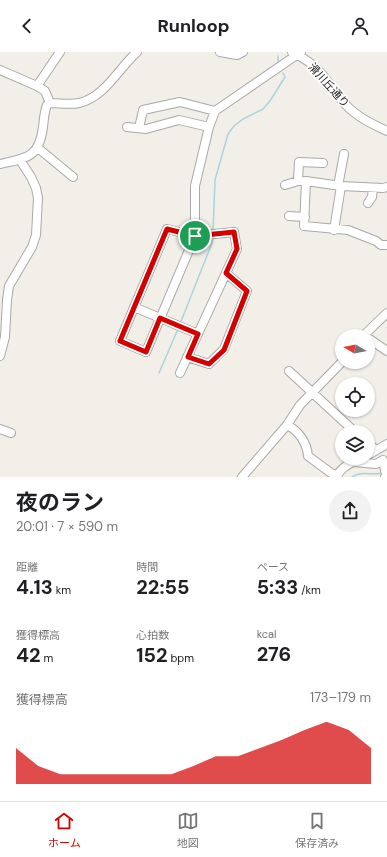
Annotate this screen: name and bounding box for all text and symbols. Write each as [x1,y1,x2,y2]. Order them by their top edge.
text: Runloop [157,14,230,38]
icon: back [16,15,38,37]
icon: person [349,15,371,37]
street label: 滑川丘通り [305,60,353,110]
pin [178,219,212,253]
icon: arrive [184,225,206,247]
north arrow [335,329,375,369]
map controls [335,329,375,465]
button: locate [335,377,375,417]
button: layers [335,425,375,465]
text: 夜のラン [16,488,104,517]
button: share [329,490,371,532]
text: 20:01 · 7 × 590 m [16,518,118,535]
text: 距離 [16,560,38,574]
text: 時間 [136,560,158,574]
text: ペース [257,560,289,574]
text: 4.13 [16,574,53,600]
text: 22:55 [136,574,189,600]
text: 5:33 [257,574,298,600]
text: km [53,583,71,597]
text: /km [298,583,321,597]
text: kcal [257,627,277,641]
text: 獲得標高 [16,628,60,642]
text: 心拍数 [136,628,169,642]
text: 276 [257,641,291,667]
text: 42 [16,642,41,668]
text: 152 [136,642,167,668]
text: m [41,651,53,665]
text: bpm [167,651,194,665]
text: 173–179 m [310,689,371,706]
text: 獲得標高 [16,691,68,708]
tab: ホーム [48,810,81,850]
tab: 地図 [177,810,199,850]
tab: 保存済み [295,810,339,850]

